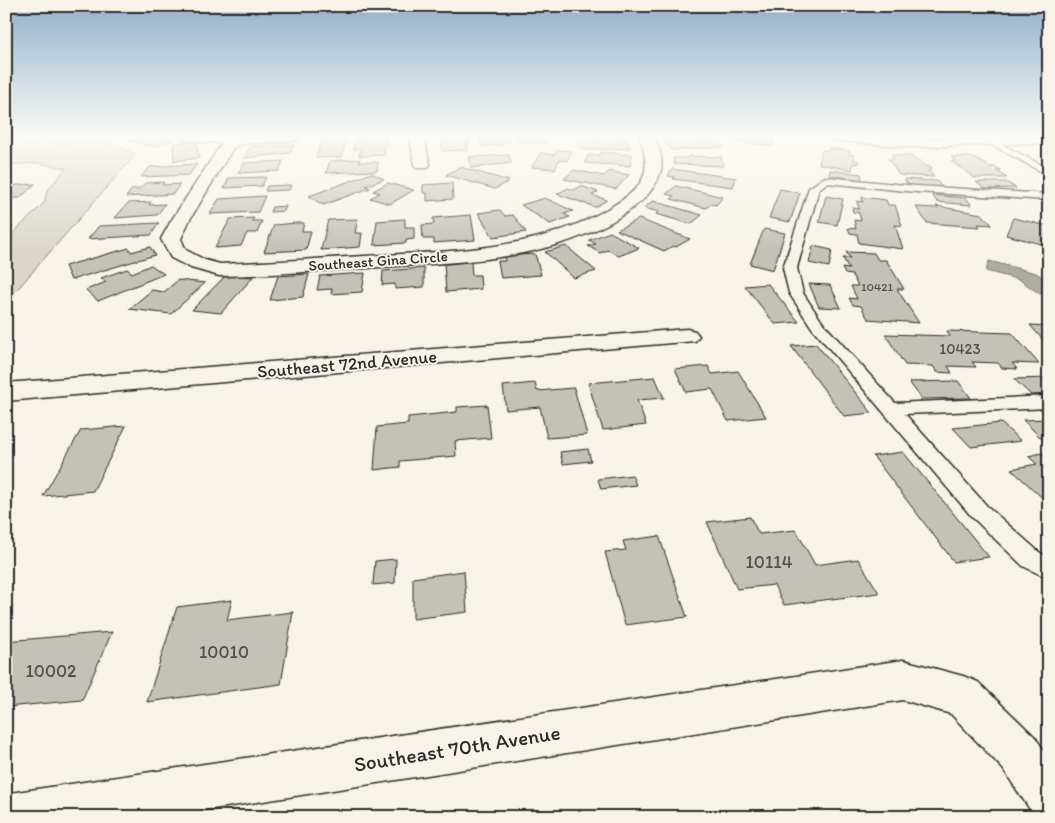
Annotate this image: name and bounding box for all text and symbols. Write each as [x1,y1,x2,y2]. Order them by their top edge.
street label: Southeast Gina Circle [308,247,448,275]
house number: 10421 [861,280,893,294]
house number: 10423 [939,340,981,358]
street label: Southeast 72nd Avenue [256,345,438,383]
house number: 10114 [746,551,793,573]
house number: 10010 [199,641,249,663]
house number: 10002 [25,660,77,682]
street label: Southeast 70th Avenue [352,719,562,777]

